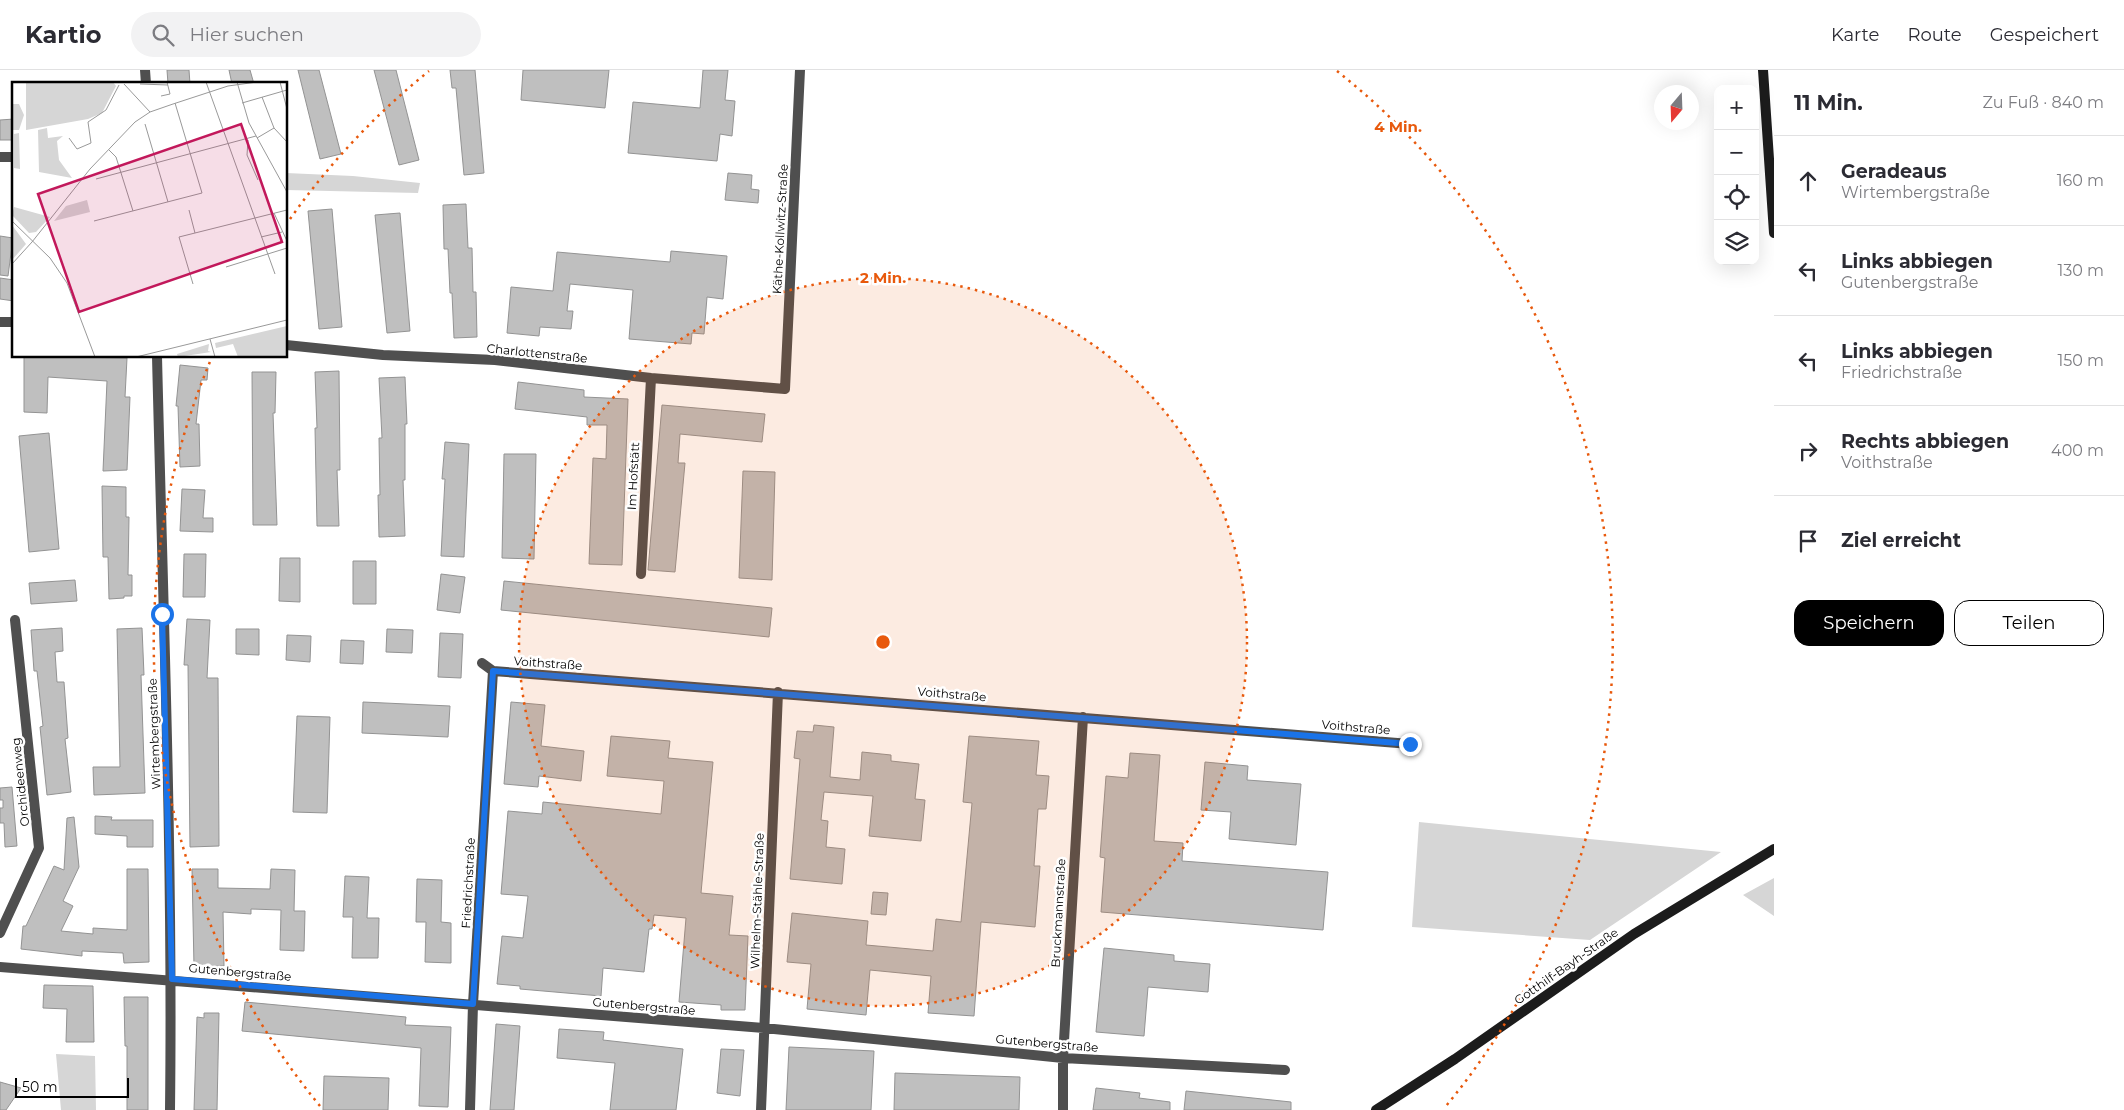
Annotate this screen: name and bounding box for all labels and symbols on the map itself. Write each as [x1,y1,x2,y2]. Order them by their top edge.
inset map [12,82,288,358]
north arrow [1654,85,1699,130]
text: 4 Min. [1374,117,1422,136]
street label: Käthe-Kollwitz-Straße [769,163,791,295]
text: 2 Min. [860,268,906,287]
street label: Charlottenstraße [486,340,588,366]
street label: Im Hofstätt [624,442,642,510]
route start [151,603,174,626]
centre of rings [874,633,892,651]
street label: Voithstraße [513,653,583,673]
street label: Wirtembergstraße [145,678,163,790]
street label: Voithstraße [917,684,987,704]
street label: Voithstraße [1321,717,1391,737]
route end [1399,733,1422,756]
street label: Orchideenweg [8,737,32,827]
street label: Wilhelm-Stähle-Straße [747,833,767,969]
street label: Friedrichstraße [458,837,478,929]
street label: Bruckmannstraße [1048,858,1068,968]
street label: Gotthilf-Bayh-Straße [1511,924,1621,1008]
street label: Gutenbergstraße [188,960,292,984]
street label: Gutenbergstraße [592,994,696,1018]
street label: Gutenbergstraße [995,1031,1099,1055]
scale bar [15,1075,129,1098]

